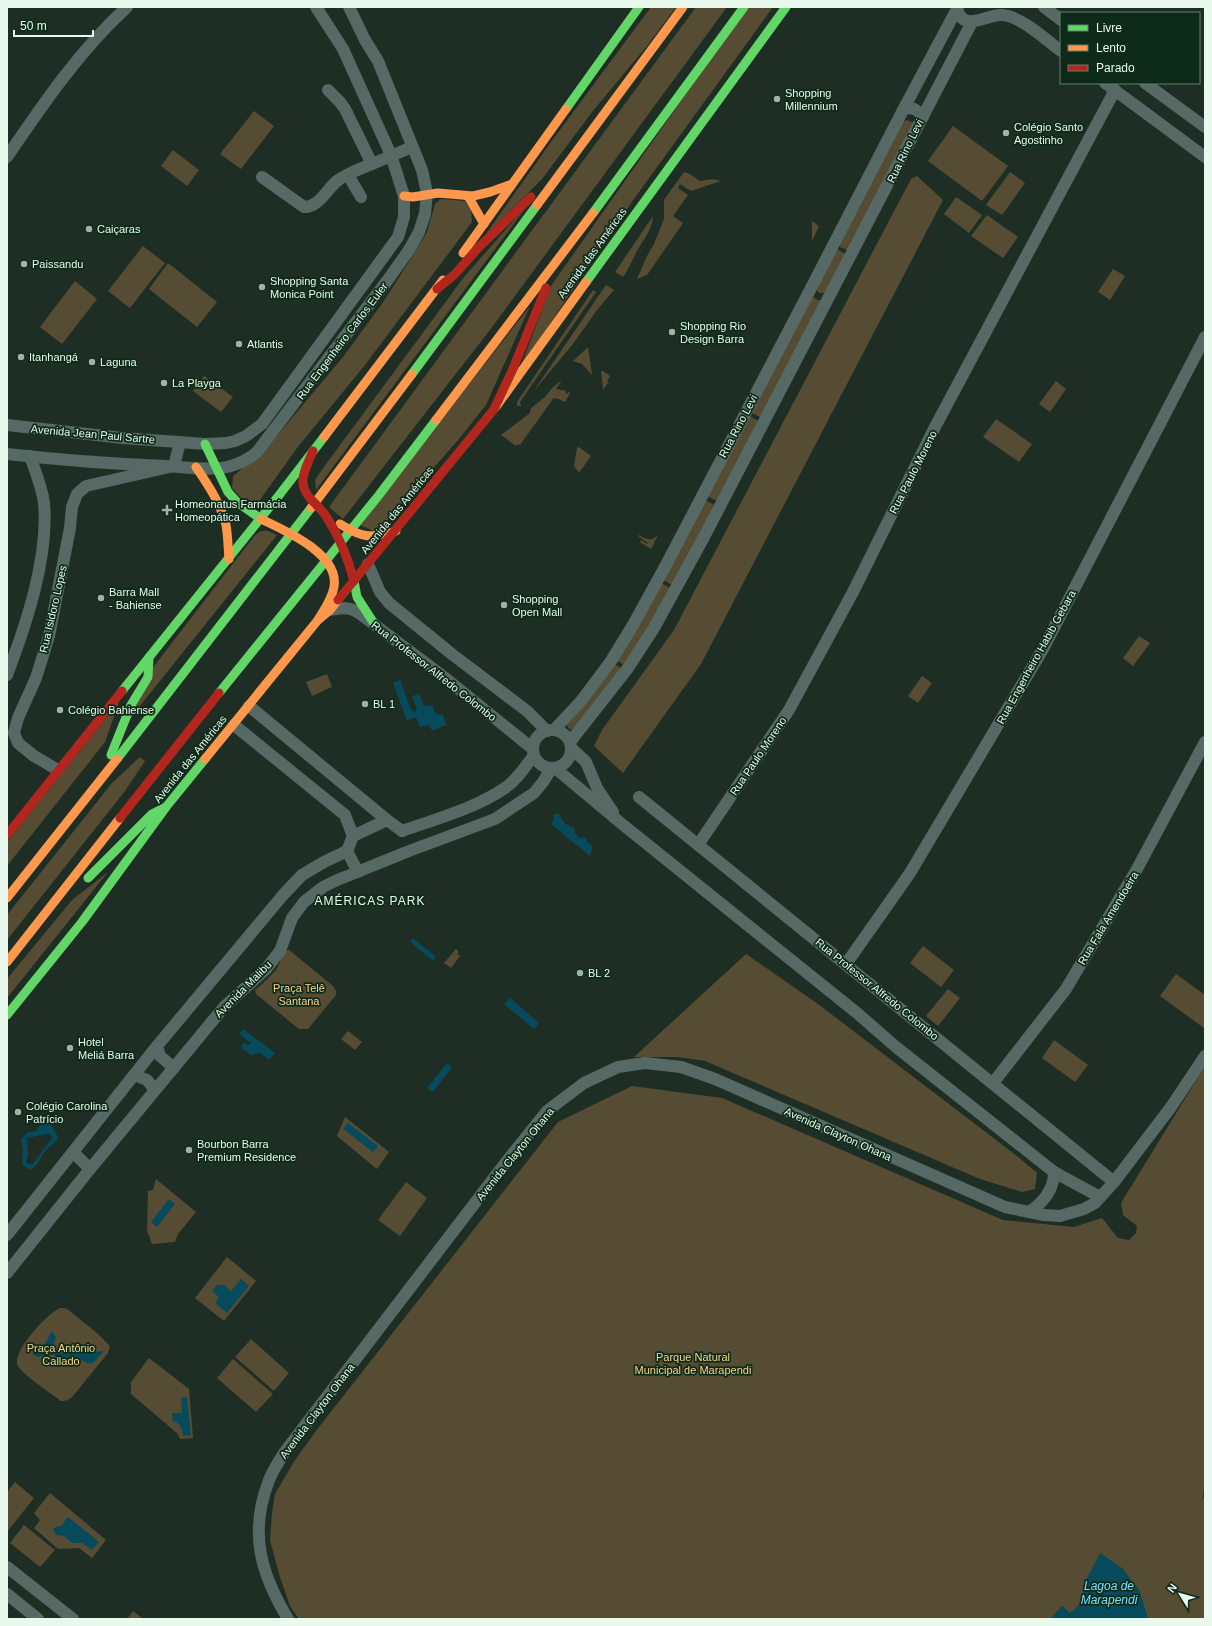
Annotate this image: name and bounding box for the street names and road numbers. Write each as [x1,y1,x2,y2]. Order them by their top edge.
street label: Rua Rino Levi [884,117,926,185]
street label: Avenida das Américas [555,205,629,300]
street label: Rua Engenheiro Carlos Euler [294,280,390,402]
street label: Rua Rino Levi [716,393,760,459]
street label: Avenida Jean Paul Sartre [30,423,156,445]
street label: Rua Paulo Moreno [887,428,939,516]
street label: Avenida das Américas [358,464,436,556]
street label: Rua Isidoro Lopes [37,564,69,654]
street label: Rua Engenheiro Habib Gebara [994,587,1078,726]
street label: Rua Professor Alfredo Colombo [369,619,499,723]
street label: Avenida das Américas [151,713,229,805]
street label: Rua Paulo Moreno [727,715,789,797]
street label: Rua Fala Amendoeira [1075,869,1141,967]
street label: Rua Professor Alfredo Colombo [813,936,941,1042]
street label: Avenida Malibu [212,958,274,1020]
street label: Avenida Clayton Ohana [474,1104,557,1203]
street label: Avenida Clayton Ohana [783,1105,894,1163]
street label: Avenida Clayton Ohana [277,1360,357,1461]

